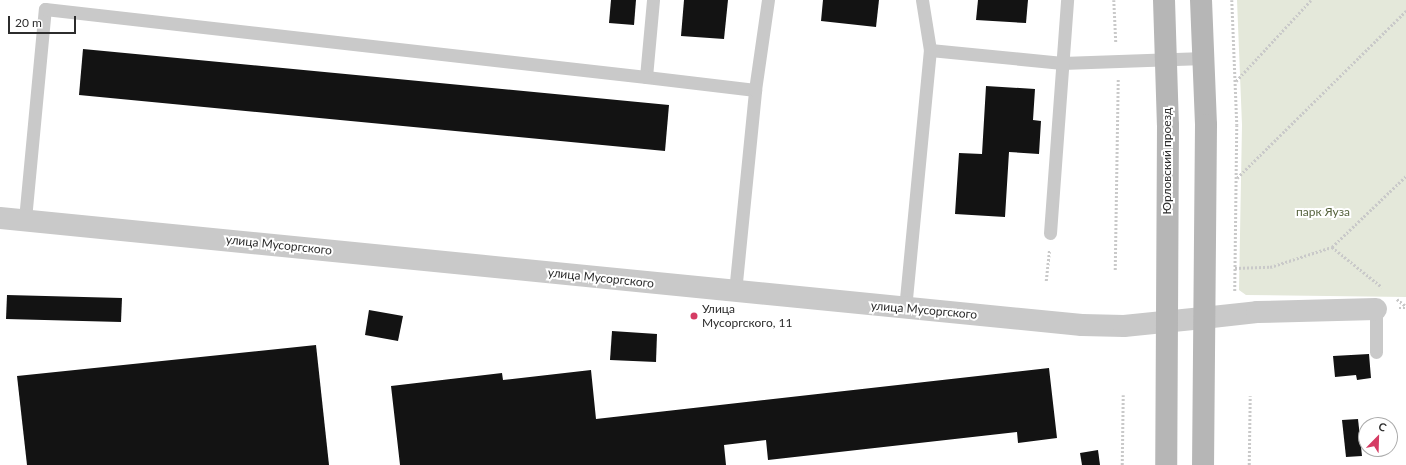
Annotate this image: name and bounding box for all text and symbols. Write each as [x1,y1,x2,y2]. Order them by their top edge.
scale bar [10,8,78,34]
text: 20 m [15,15,42,30]
street label: Юрловский проезд [1160,108,1174,214]
park label: парк Яуза [1296,205,1350,219]
street label: улица Мусоргского [225,232,333,258]
street label: улица Мусоргского [547,265,655,291]
street label: улица Мусоргского [870,298,978,322]
place label: Улица Мусоргского, 11 [702,302,793,330]
marker: Улица Мусоргского, 11 [689,311,699,321]
north arrow [1358,417,1398,457]
text: С [1377,419,1388,434]

